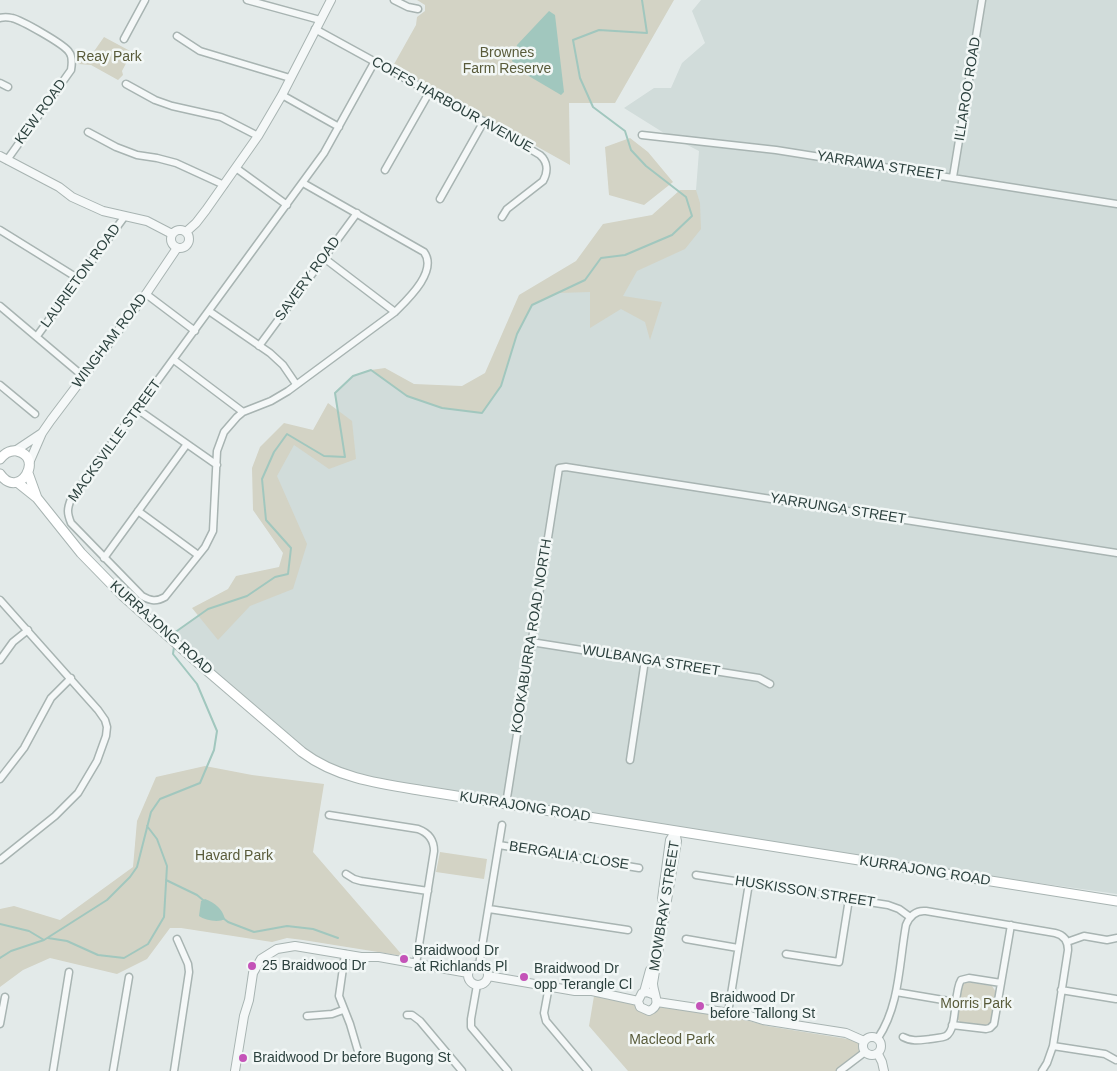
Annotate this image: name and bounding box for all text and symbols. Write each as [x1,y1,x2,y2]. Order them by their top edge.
street label: ILLAROO ROAD [951,36,985,142]
park label: Brownes Farm Reserve [463,45,551,78]
park label: Reay Park [76,49,142,65]
street label: COFFS HARBOUR AVENUE [368,54,536,156]
street label: KEW ROAD [12,76,70,148]
street label: YARRAWA STREET [816,148,944,184]
street label: LAURIETON ROAD [38,221,124,331]
street label: SAVERY ROAD [272,234,344,324]
street label: WINGHAM ROAD [69,291,151,391]
street label: MACKSVILLE STREET [65,377,165,505]
street label: YARRUNGA STREET [769,490,907,528]
street label: KOOKABURRA ROAD NORTH [508,538,556,734]
street label: KURRAJONG ROAD [106,578,216,678]
street label: WULBANGA STREET [581,642,721,680]
street label: KURRAJONG ROAD [458,788,592,826]
street label: BERGALIA CLOSE [508,838,630,874]
street label: MOWBRAY STREET [646,840,684,972]
park label: Havard Park [195,848,273,864]
street label: KURRAJONG ROAD [858,852,992,890]
street label: HUSKISSON STREET [734,873,876,911]
place label: Braidwood Dr at Richlands Pl [414,943,507,976]
marker: Braidwood Dr at Richlands Pl [398,953,410,965]
place label: 25 Braidwood Dr [262,958,366,974]
marker: 25 Braidwood Dr [246,960,258,972]
place label: Braidwood Dr opp Terangle Cl [534,961,632,994]
marker: Braidwood Dr opp Terangle Cl [518,971,530,983]
place label: Braidwood Dr before Tallong St [710,990,815,1022]
park label: Morris Park [940,996,1012,1012]
marker: Braidwood Dr before Tallong St [694,1000,706,1012]
park label: Macleod Park [629,1032,715,1048]
place label: Braidwood Dr before Bugong St [253,1050,451,1066]
marker: Braidwood Dr before Bugong St [237,1052,249,1064]

